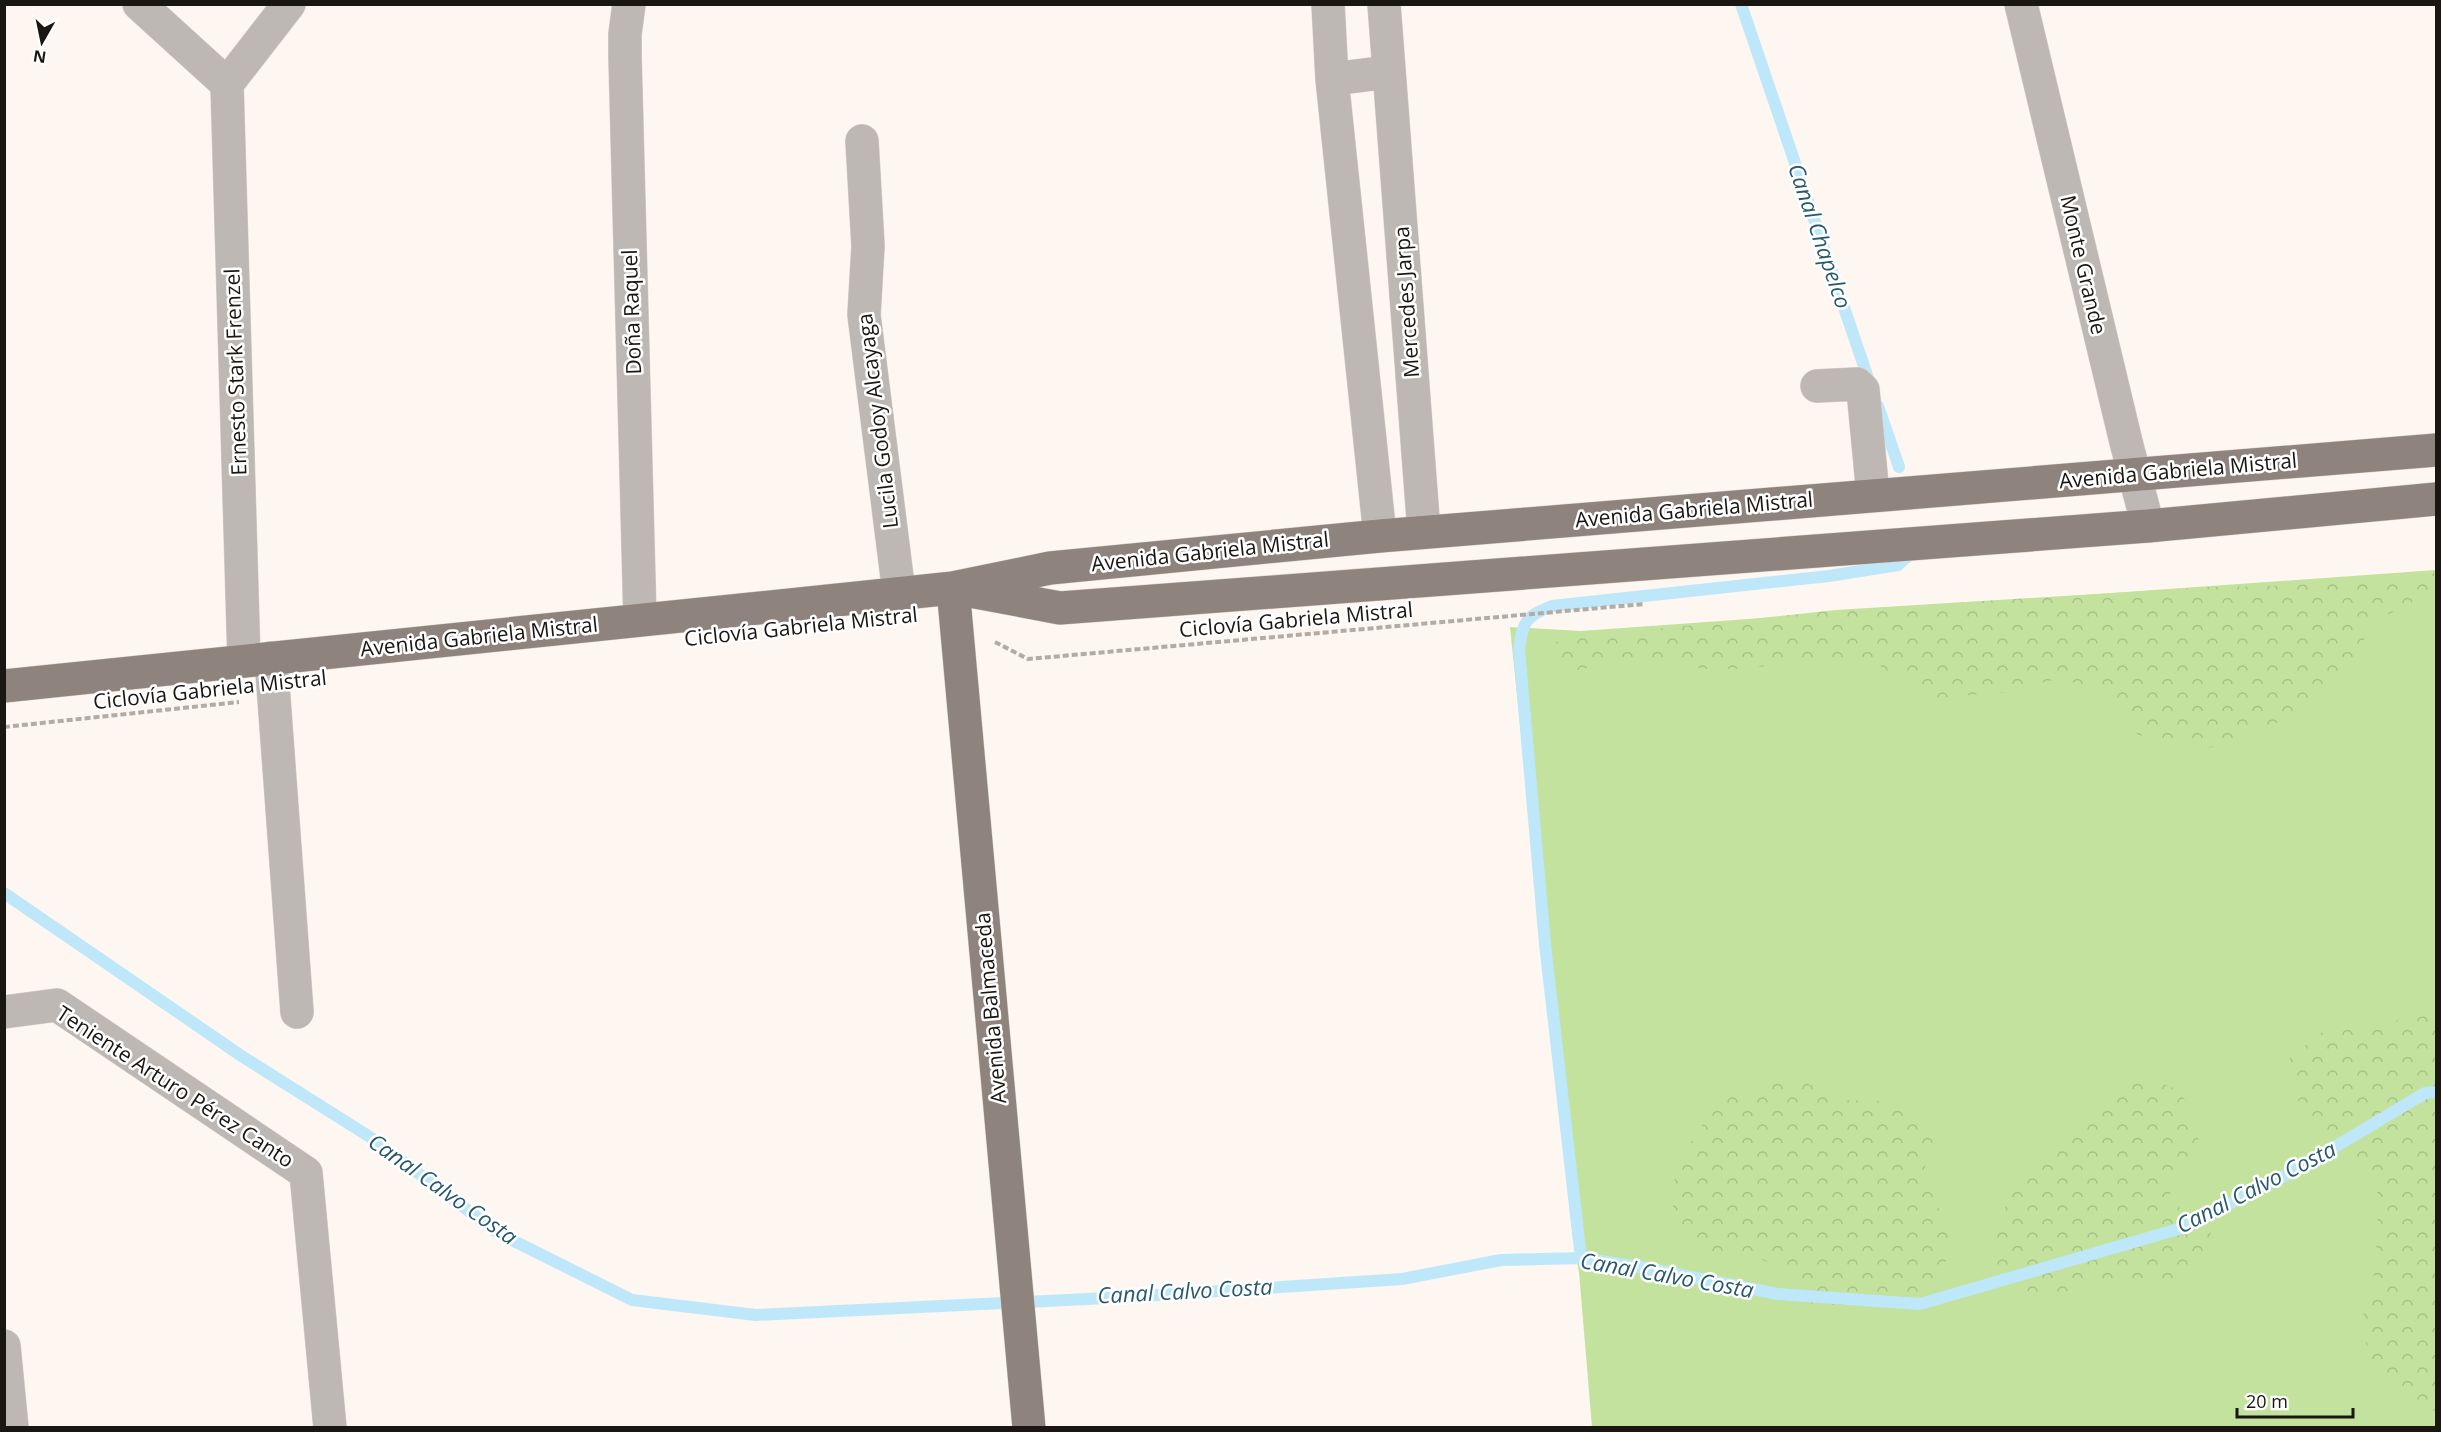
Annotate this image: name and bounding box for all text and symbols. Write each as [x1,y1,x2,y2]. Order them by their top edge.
north arrow [12,12,72,72]
text: N [32,45,48,69]
water label: Canal Chapelco [1782,159,1860,312]
street label: Monte Grande [2054,192,2114,337]
street label: Mercedes Jarpa [1387,225,1425,379]
street label: Doña Raquel [615,249,647,375]
street label: Ernesto Stark Frenzel [217,268,253,476]
street label: Lucila Godoy Alcayaga [850,312,904,530]
street label: Avenida Gabriela Mistral [2058,446,2298,494]
street label: Avenida Gabriela Mistral [1574,485,1814,533]
street label: Avenida Gabriela Mistral [1090,525,1330,577]
street label: Ciclovía Gabriela Mistral [1178,595,1414,643]
street label: Ciclovía Gabriela Mistral [683,600,919,652]
street label: Avenida Gabriela Mistral [359,610,599,662]
street label: Ciclovía Gabriela Mistral [92,663,328,715]
street label: Avenida Balmaceda [968,911,1012,1105]
street label: Teniente Arturo Pérez Canto [51,999,300,1174]
water label: Canal Calvo Costa [363,1126,524,1251]
water label: Canal Calvo Costa [2171,1133,2341,1239]
water label: Canal Calvo Costa [1578,1244,1756,1304]
water label: Canal Calvo Costa [1097,1270,1273,1310]
scale bar [2237,1381,2352,1419]
text: 20 m [2246,1389,2288,1413]

